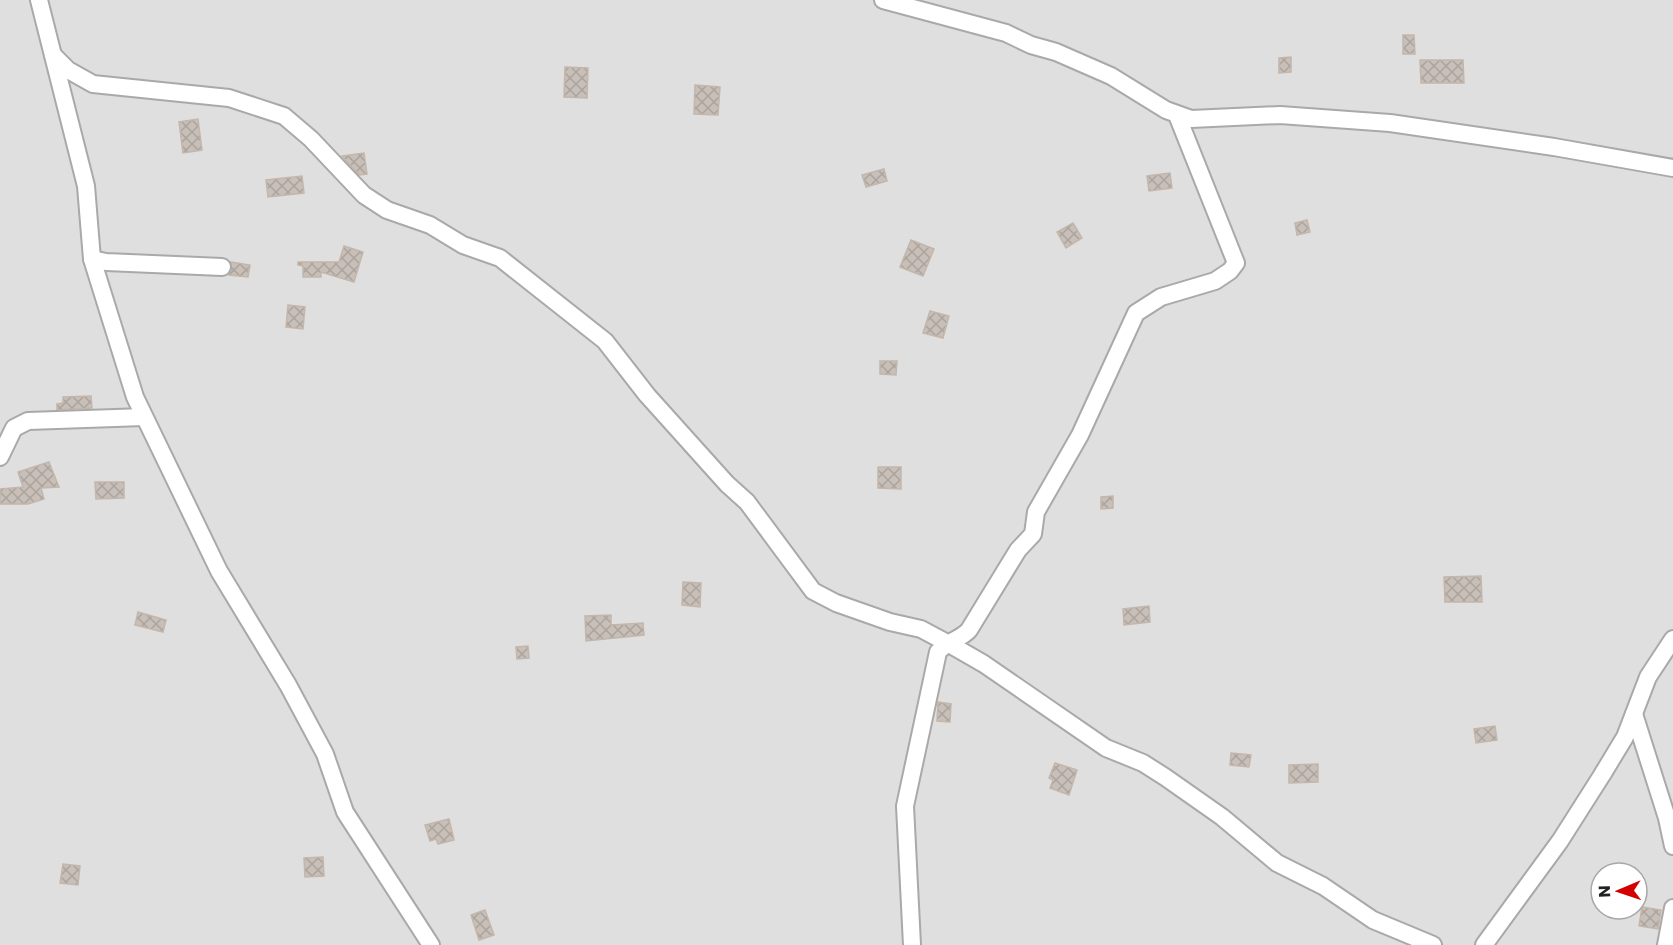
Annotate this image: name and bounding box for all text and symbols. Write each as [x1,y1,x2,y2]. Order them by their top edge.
north arrow [1589,861,1649,921]
text: N [1593,885,1616,898]

